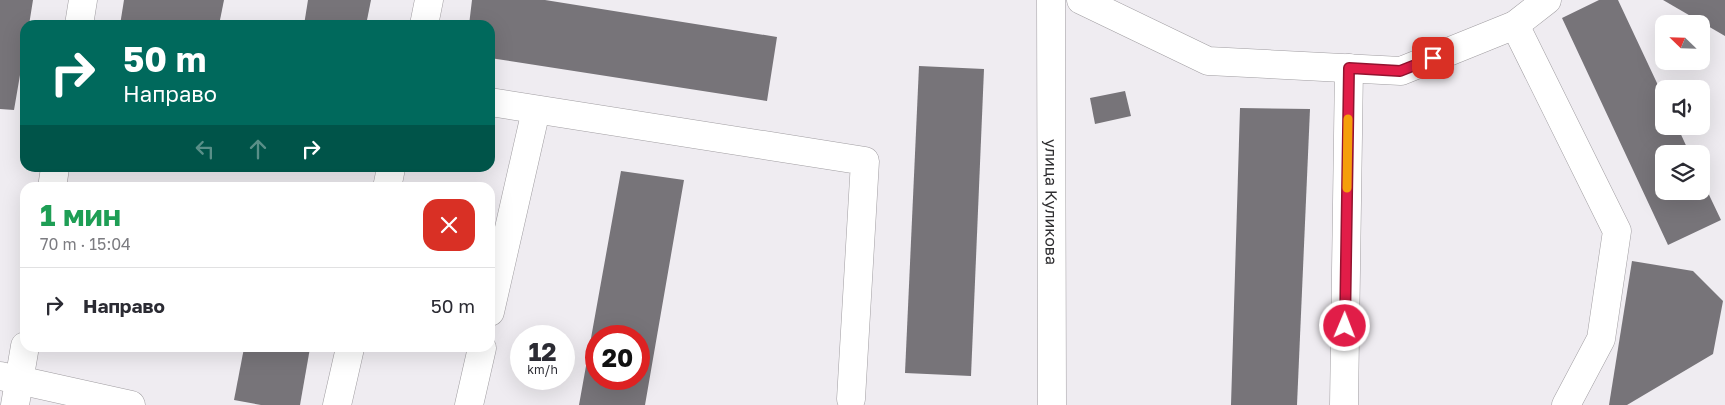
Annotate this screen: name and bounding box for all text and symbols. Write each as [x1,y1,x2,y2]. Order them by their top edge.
north arrow [1655,15,1710,70]
map controls [1655,15,1710,200]
pin [1412,37,1454,79]
text: 50 m [123,38,206,80]
icon: right [40,40,105,105]
icon: arrive [1419,44,1447,72]
text: Направо [123,80,217,107]
button: sound [1655,80,1710,135]
icon: left [191,135,219,163]
icon: ahead [244,135,272,163]
icon: right [297,135,325,163]
street label: улица Куликова [1041,139,1062,265]
button: layers [1655,145,1710,200]
text: 1 мин [40,197,121,233]
button: close [423,199,475,251]
text: 70 m · 15:04 [40,234,131,254]
icon: right [40,291,68,319]
text: Направо [83,294,165,317]
text: 50 m [431,294,475,317]
position arrow [1318,299,1370,351]
speed limit sign: 20 [585,325,650,390]
text: 12 [528,336,557,367]
text: km/h [527,362,558,377]

